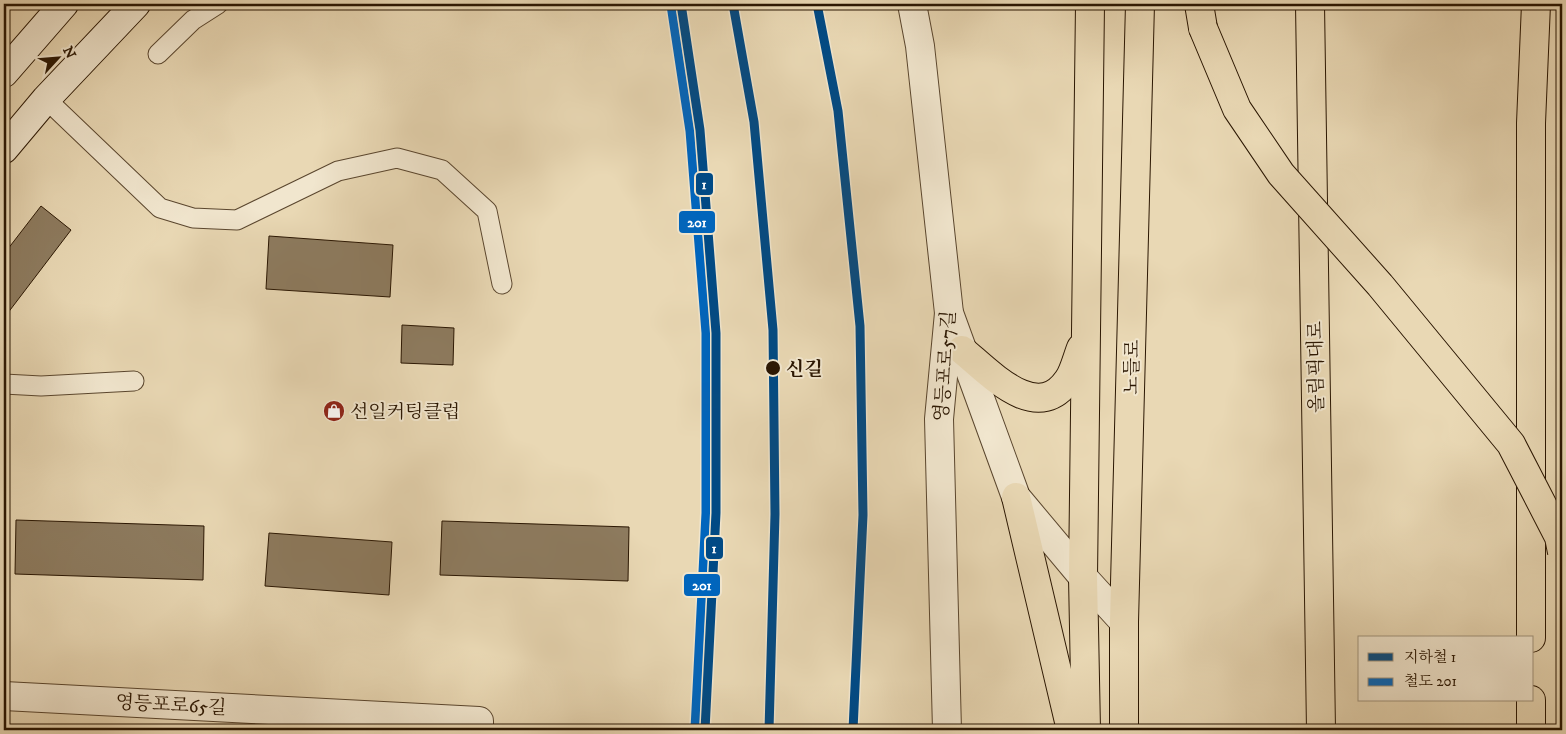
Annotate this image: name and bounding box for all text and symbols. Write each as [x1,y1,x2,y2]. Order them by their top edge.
north arrow [32,32,82,82]
text: N [58,44,80,62]
line badge: 1 [695,172,714,196]
text: 1 [701,176,707,194]
line badge: 201 [678,210,716,234]
text: 201 [687,214,707,232]
street label: 영등포로57길 [930,310,961,422]
street label: 올림픽대로 [1304,321,1329,413]
street label: 노들로 [1121,339,1144,395]
place label: 신길 [786,358,823,381]
marker: 신길 [764,359,782,377]
shop icon: 선일커팅클럽 [322,399,346,423]
place label: 선일커팅클럽 [350,401,460,424]
line badge: 1 [705,536,724,560]
text: 1 [711,540,717,558]
line badge: 201 [683,573,721,597]
text: 201 [692,577,712,595]
legend [1358,636,1534,702]
text: 지하철 1 [1404,648,1456,667]
text: 철도 201 [1404,672,1457,691]
street label: 영등포로65길 [115,691,227,720]

